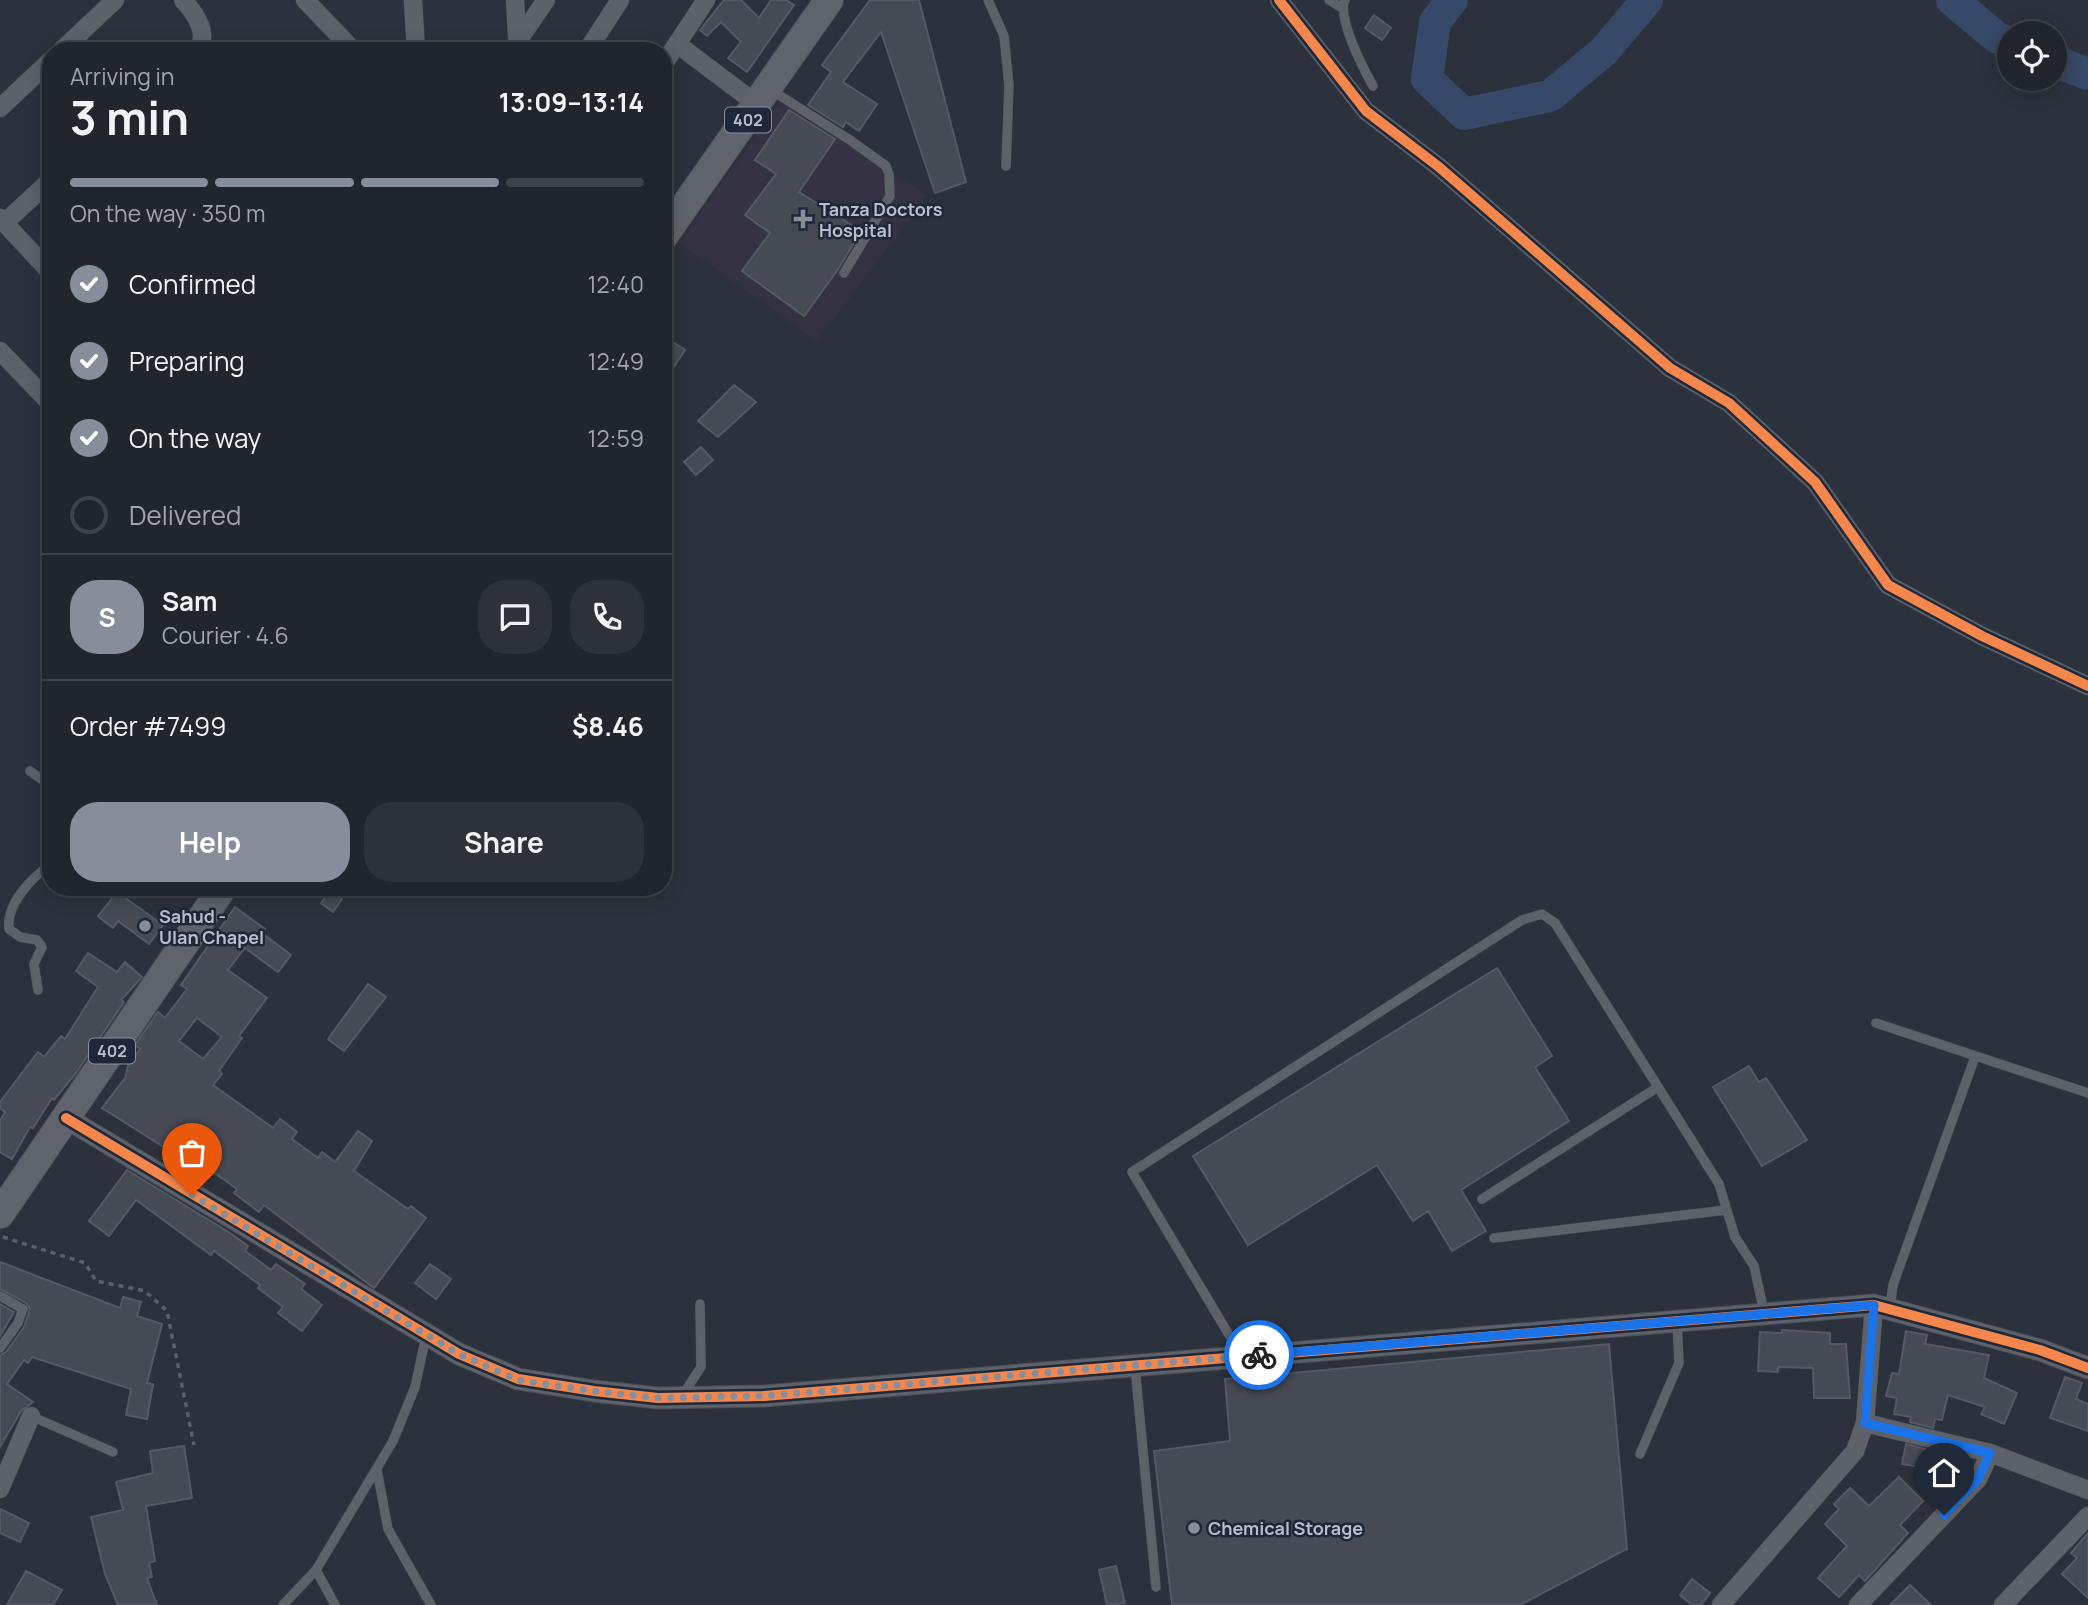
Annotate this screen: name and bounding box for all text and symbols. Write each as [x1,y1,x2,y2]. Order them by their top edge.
map controls [1997,21,2067,91]
button: locate [1997,21,2067,91]
text: Arriving in [70,60,175,92]
text: 13:09–13:14 [499,84,644,120]
text: 3 min [70,86,189,149]
road number: 402 [725,108,771,132]
text: On the way · 350 m [70,197,266,229]
place label: Tanza Doctors Hospital [819,197,943,242]
marker: Tanza Doctors Hospital [793,209,813,229]
icon: check [70,265,108,303]
text: Confirmed [129,266,256,302]
text: 12:40 [587,268,644,300]
icon: check [70,342,108,380]
text: Preparing [129,343,245,379]
text: 12:49 [587,345,644,377]
icon: check [70,419,108,457]
text: On the way [129,420,261,456]
text: 12:59 [587,422,644,454]
text: Delivered [129,497,241,533]
button: chat [478,580,552,654]
button: phone [570,580,644,654]
text: Sam [162,583,217,619]
text: S [98,599,116,635]
text: Courier · 4.6 [162,619,289,651]
text: Order #7499 [70,708,226,744]
text: $8.46 [572,708,644,744]
button: Help [70,802,350,882]
button: Share [364,802,644,882]
place label: Sahud - Ulan Chapel [159,904,264,949]
marker: Sahud - Ulan Chapel [137,918,153,934]
road number: 402 [89,1038,135,1064]
pin [162,1123,222,1195]
icon: bag [173,1134,211,1172]
courier [1224,1320,1294,1390]
icon: bike [1240,1336,1278,1374]
pin [1914,1443,1974,1515]
icon: home [1925,1454,1963,1492]
place label: Chemical Storage [1208,1516,1363,1540]
marker: Chemical Storage [1186,1520,1202,1536]

